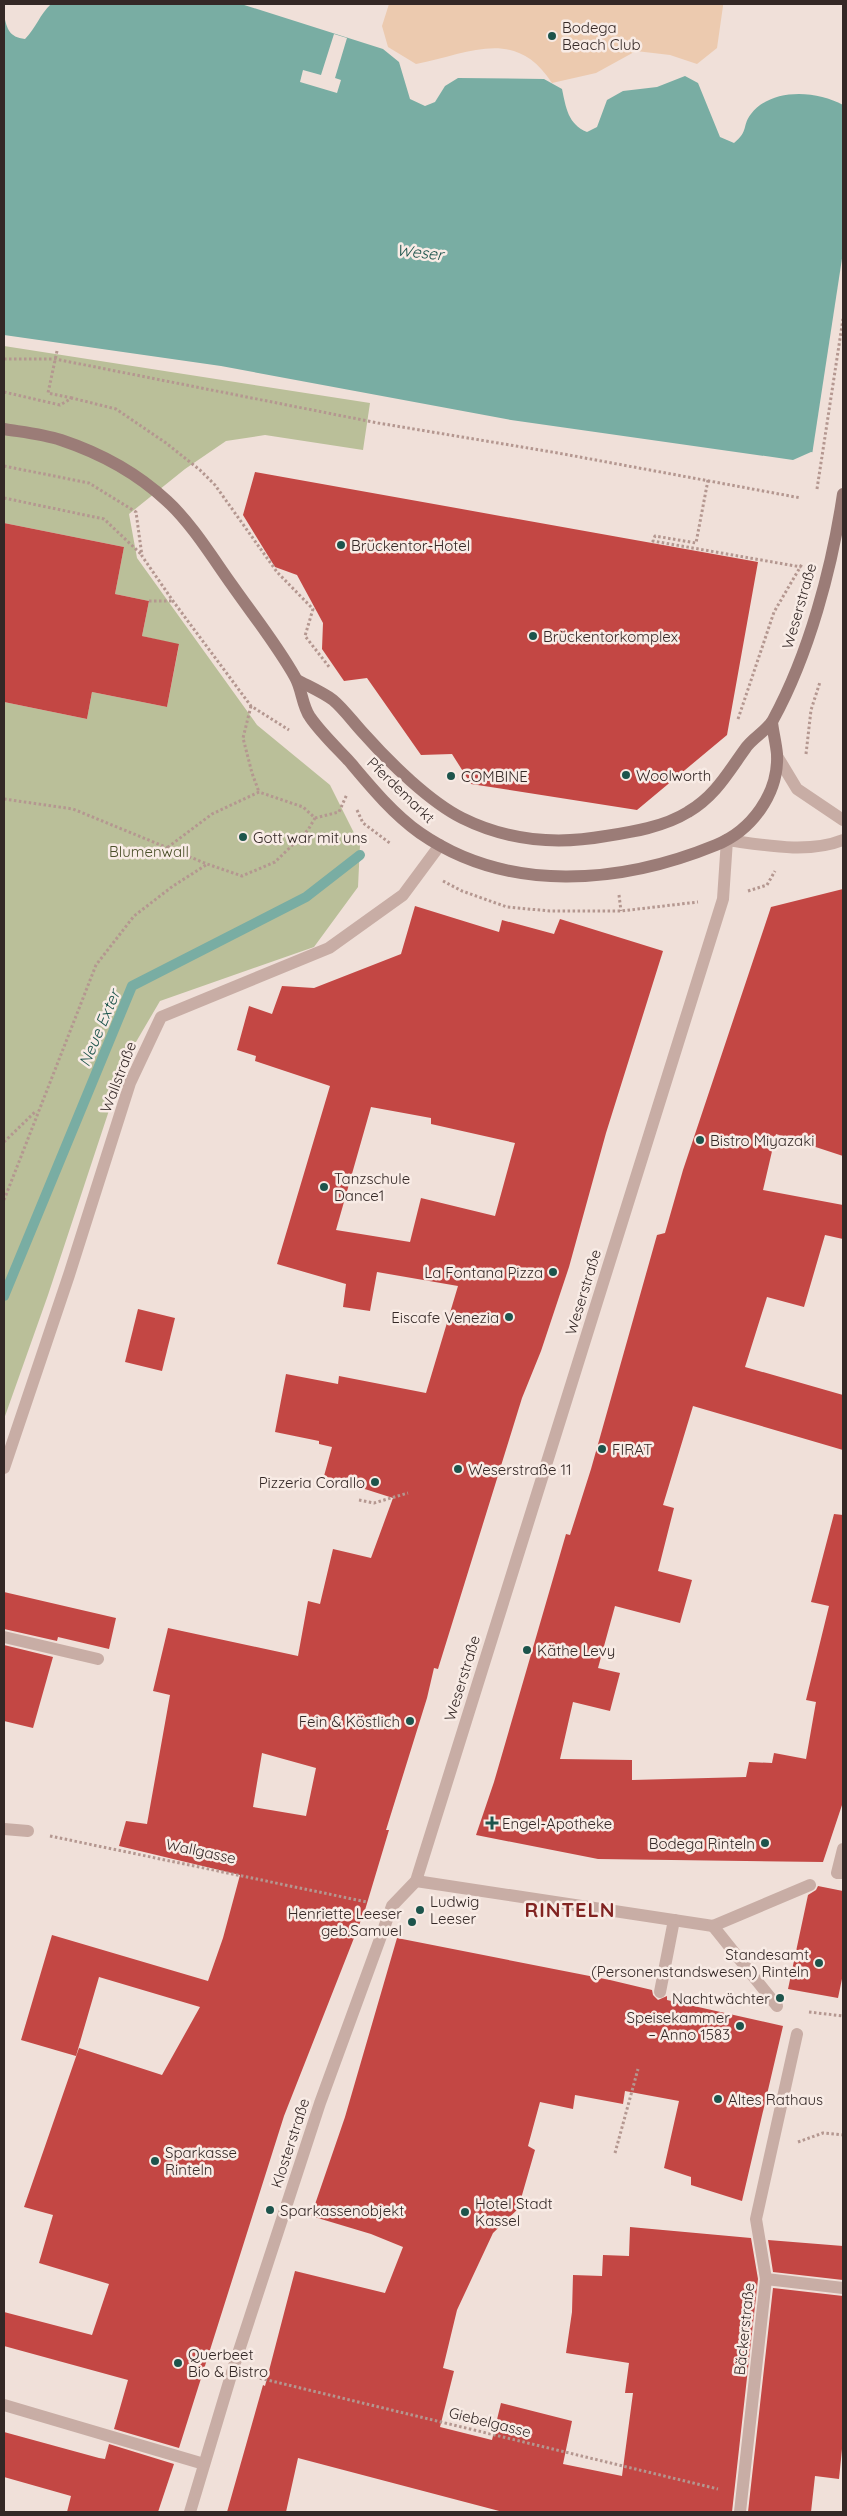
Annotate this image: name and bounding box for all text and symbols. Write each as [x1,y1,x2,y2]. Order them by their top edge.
place label: Bodega Beach Club [562,18,641,54]
marker: Bodega Beach Club [546,30,558,42]
water label: Weser [396,240,446,265]
place label: Brückentor-Hotel [351,536,470,555]
marker: Brückentor-Hotel [335,539,347,551]
street label: Weserstraße [778,561,820,651]
place label: Brückentorkomplex [543,627,678,646]
marker: Brückentorkomplex [527,630,539,642]
street label: Pferdemarkt [363,753,439,827]
place label: Woolworth [636,766,711,785]
place label: COMBINE [461,767,528,786]
marker: Woolworth [620,769,632,781]
marker: COMBINE [445,770,457,782]
place label: Gott war mit uns [253,828,367,847]
marker: Gott war mit uns [237,831,249,843]
park label: Blumenwall [109,842,189,861]
water label: Neue Exter [74,985,125,1069]
street label: Wallstraße [96,1039,140,1115]
place label: Bistro Miyazaki [710,1131,814,1150]
marker: Bistro Miyazaki [694,1134,706,1146]
place label: Tanzschule Dance1 [334,1169,410,1205]
marker: Tanzschule Dance1 [318,1181,330,1193]
street label: Weserstraße [561,1247,605,1337]
place label: La Fontana Pizza [424,1263,543,1282]
marker: La Fontana Pizza [547,1266,559,1278]
place label: Eiscafe Venezia [391,1308,499,1327]
marker: Eiscafe Venezia [503,1311,515,1323]
place label: FIRAT [612,1440,652,1459]
marker: FIRAT [596,1443,608,1455]
place label: Weserstraße 11 [468,1460,572,1479]
marker: Weserstraße 11 [452,1463,464,1475]
place label: Pizzeria Corallo [259,1473,365,1492]
marker: Pizzeria Corallo [369,1476,381,1488]
street label: Weserstraße [440,1633,484,1723]
place label: Käthe Levy [537,1641,615,1660]
marker: Käthe Levy [521,1644,533,1656]
place label: Fein & Köstlich [299,1712,400,1731]
marker: Fein & Köstlich [404,1715,416,1727]
place label: Engel-Apotheke [502,1814,612,1833]
marker: Engel-Apotheke [486,1817,498,1829]
street label: Wallgasse [164,1834,238,1868]
place label: Bodega Rinteln [649,1834,755,1853]
marker: Bodega Rinteln [759,1837,771,1849]
place label: Ludwig Leeser [430,1892,479,1928]
district label: RINTELN [525,1897,615,1922]
place label: Henriette Leeser geb.Samuel [288,1904,402,1940]
marker: Ludwig Leeser [414,1904,426,1916]
marker: Henriette Leeser geb.Samuel [406,1916,418,1928]
place label: Standesamt (Personenstandswesen) Rinteln [591,1945,809,1981]
marker: Standesamt (Personenstandswesen) Rinteln [813,1957,825,1969]
place label: Nachtwächter [672,1989,770,2008]
marker: Nachtwächter [774,1992,786,2004]
place label: Speisekammer – Anno 1583 [627,2008,730,2044]
marker: Speisekammer – Anno 1583 [734,2020,746,2032]
place label: Altes Rathaus [728,2090,823,2109]
marker: Altes Rathaus [712,2093,724,2105]
street label: Klosterstraße [267,2096,313,2190]
place label: Sparkasse Rinteln [165,2143,237,2179]
marker: Sparkasse Rinteln [149,2155,161,2167]
place label: Hotel Stadt Kassel [475,2194,553,2230]
place label: Sparkassenobjekt [280,2201,404,2220]
marker: Sparkassenobjekt [264,2204,276,2216]
marker: Hotel Stadt Kassel [459,2206,471,2218]
street label: Bäckerstraße [730,2282,758,2376]
place label: Querbeet Bio & Bistro [188,2345,268,2381]
marker: Querbeet Bio & Bistro [172,2357,184,2369]
street label: Giebelgasse [447,2403,533,2441]

